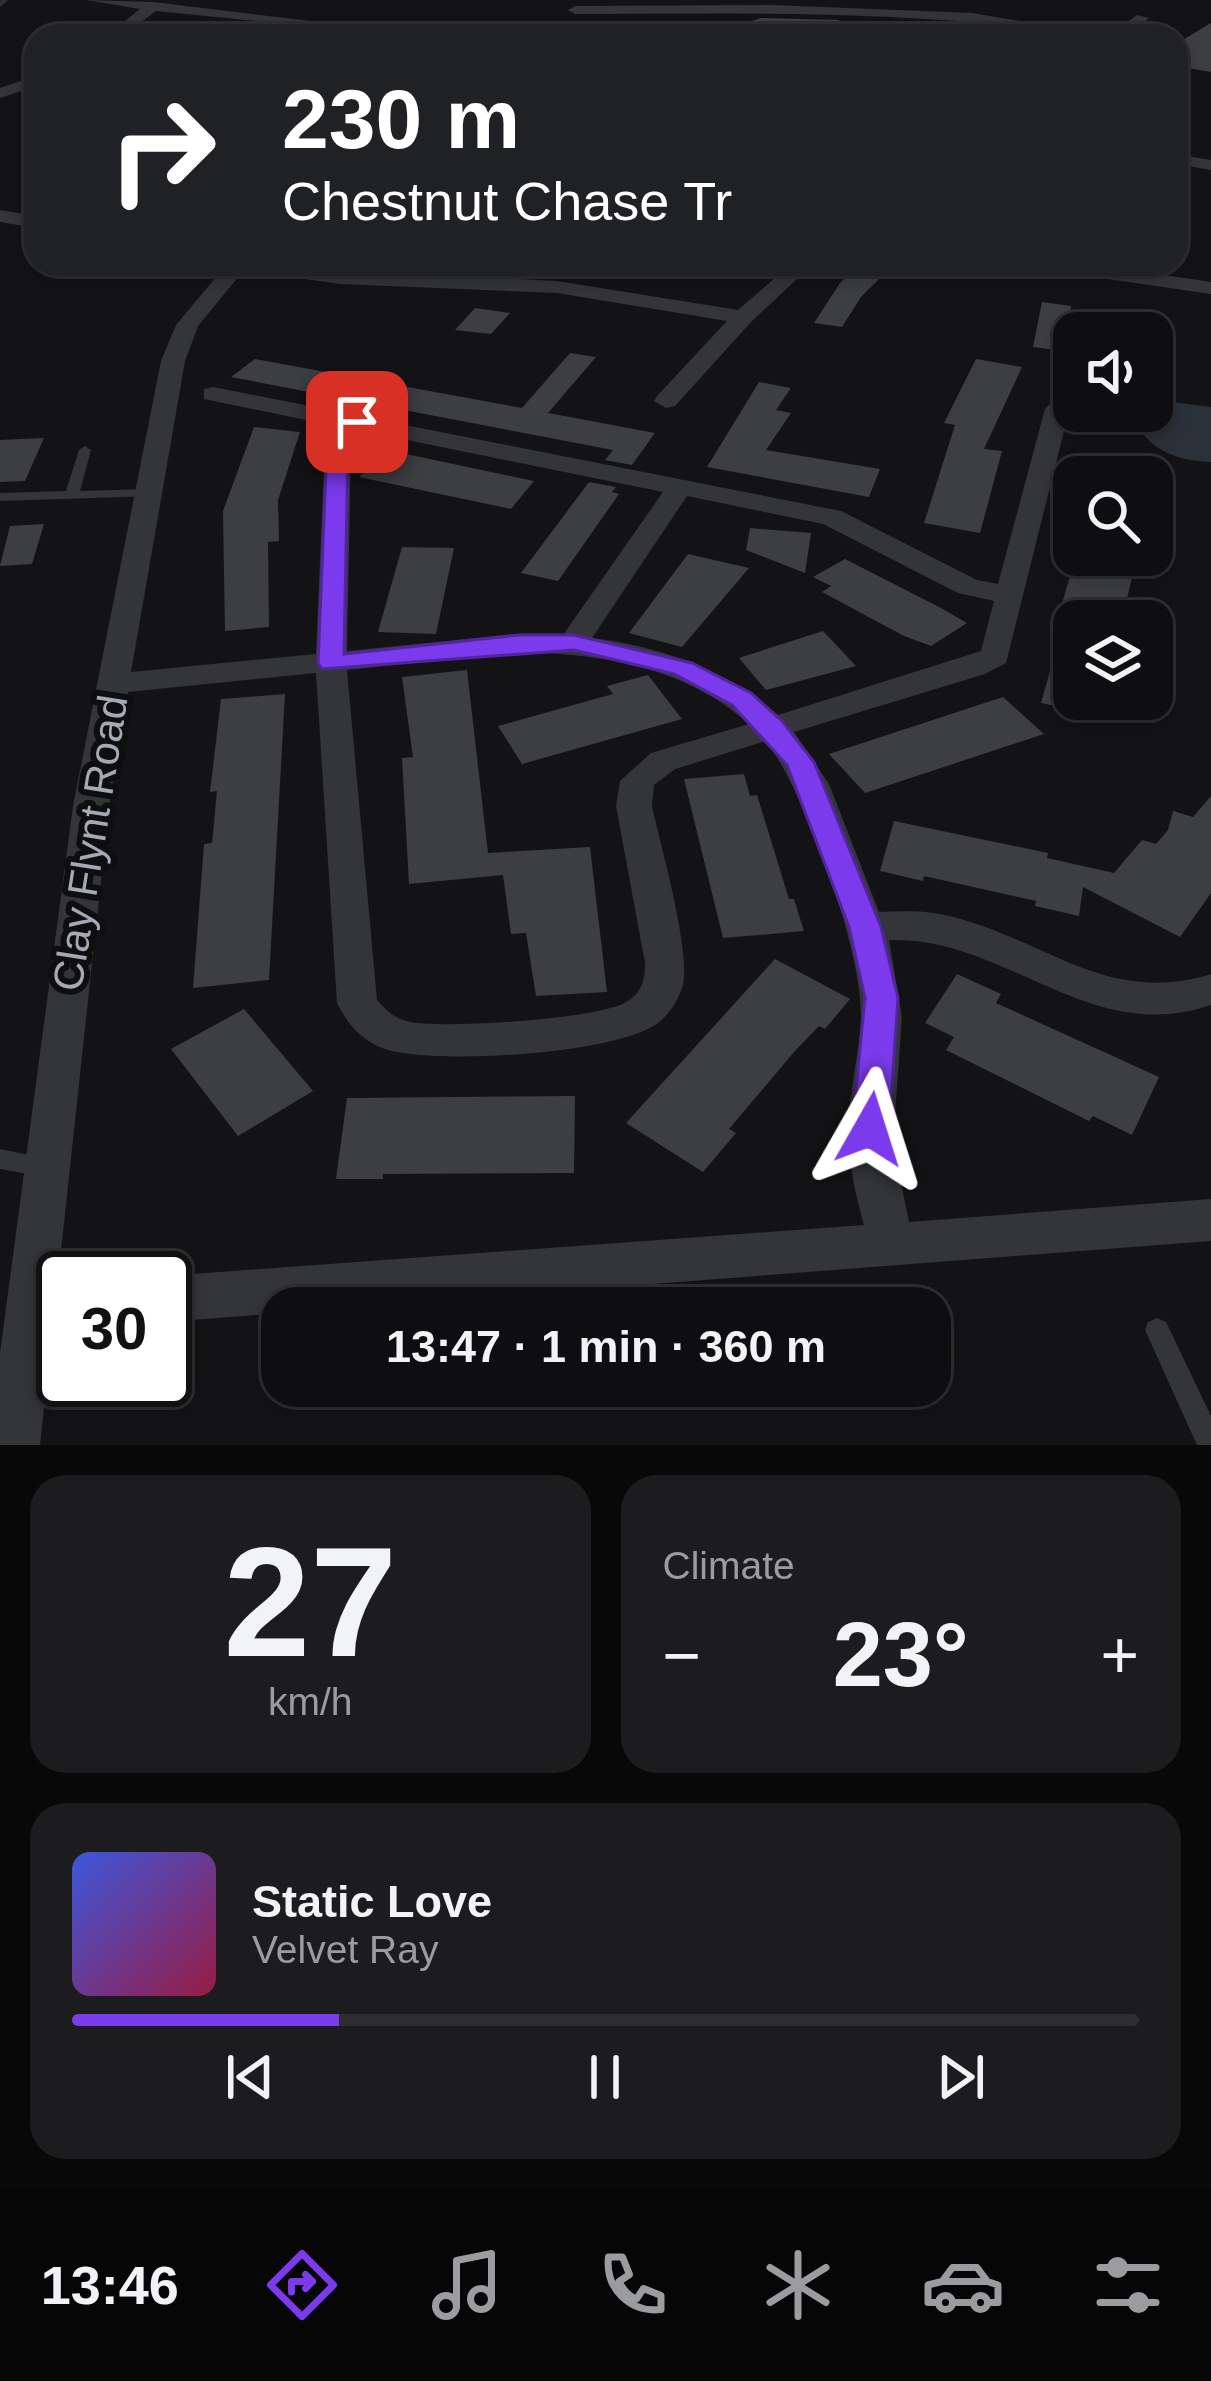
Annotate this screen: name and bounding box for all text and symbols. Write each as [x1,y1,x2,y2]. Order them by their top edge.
icon: right [84,72,240,228]
text: 230 m [282,72,520,166]
text: Chestnut Chase Tr [282,171,732,231]
map controls [1053,312,1173,720]
button: sound [1053,312,1173,432]
pin [306,371,408,473]
icon: arrive [324,389,390,455]
button: search [1053,456,1173,576]
button: layers [1053,600,1173,720]
street label: Clay Flynt Road [43,692,137,994]
position arrow [807,1066,933,1192]
speed limit sign: 30 [36,1251,192,1407]
text: 13:47 · 1 min · 360 m [386,1321,826,1372]
text: 27 [223,1515,397,1689]
text: Climate [663,1544,795,1587]
text: 23° [833,1605,969,1705]
text: − [663,1618,701,1692]
text: + [1100,1618,1139,1692]
text: km/h [268,1680,353,1723]
text: Static Love [252,1876,492,1927]
text: Velvet Ray [252,1928,438,1971]
icon: previous [217,2044,283,2110]
icon: pause [572,2044,638,2110]
icon: next [928,2044,994,2110]
icon: directions [260,2243,344,2327]
icon: music [425,2243,509,2327]
icon: phone [591,2243,675,2327]
icon: climate [756,2243,840,2327]
icon: car [921,2243,1005,2327]
icon: filters [1086,2243,1170,2327]
text: 13:46 [41,2255,179,2315]

